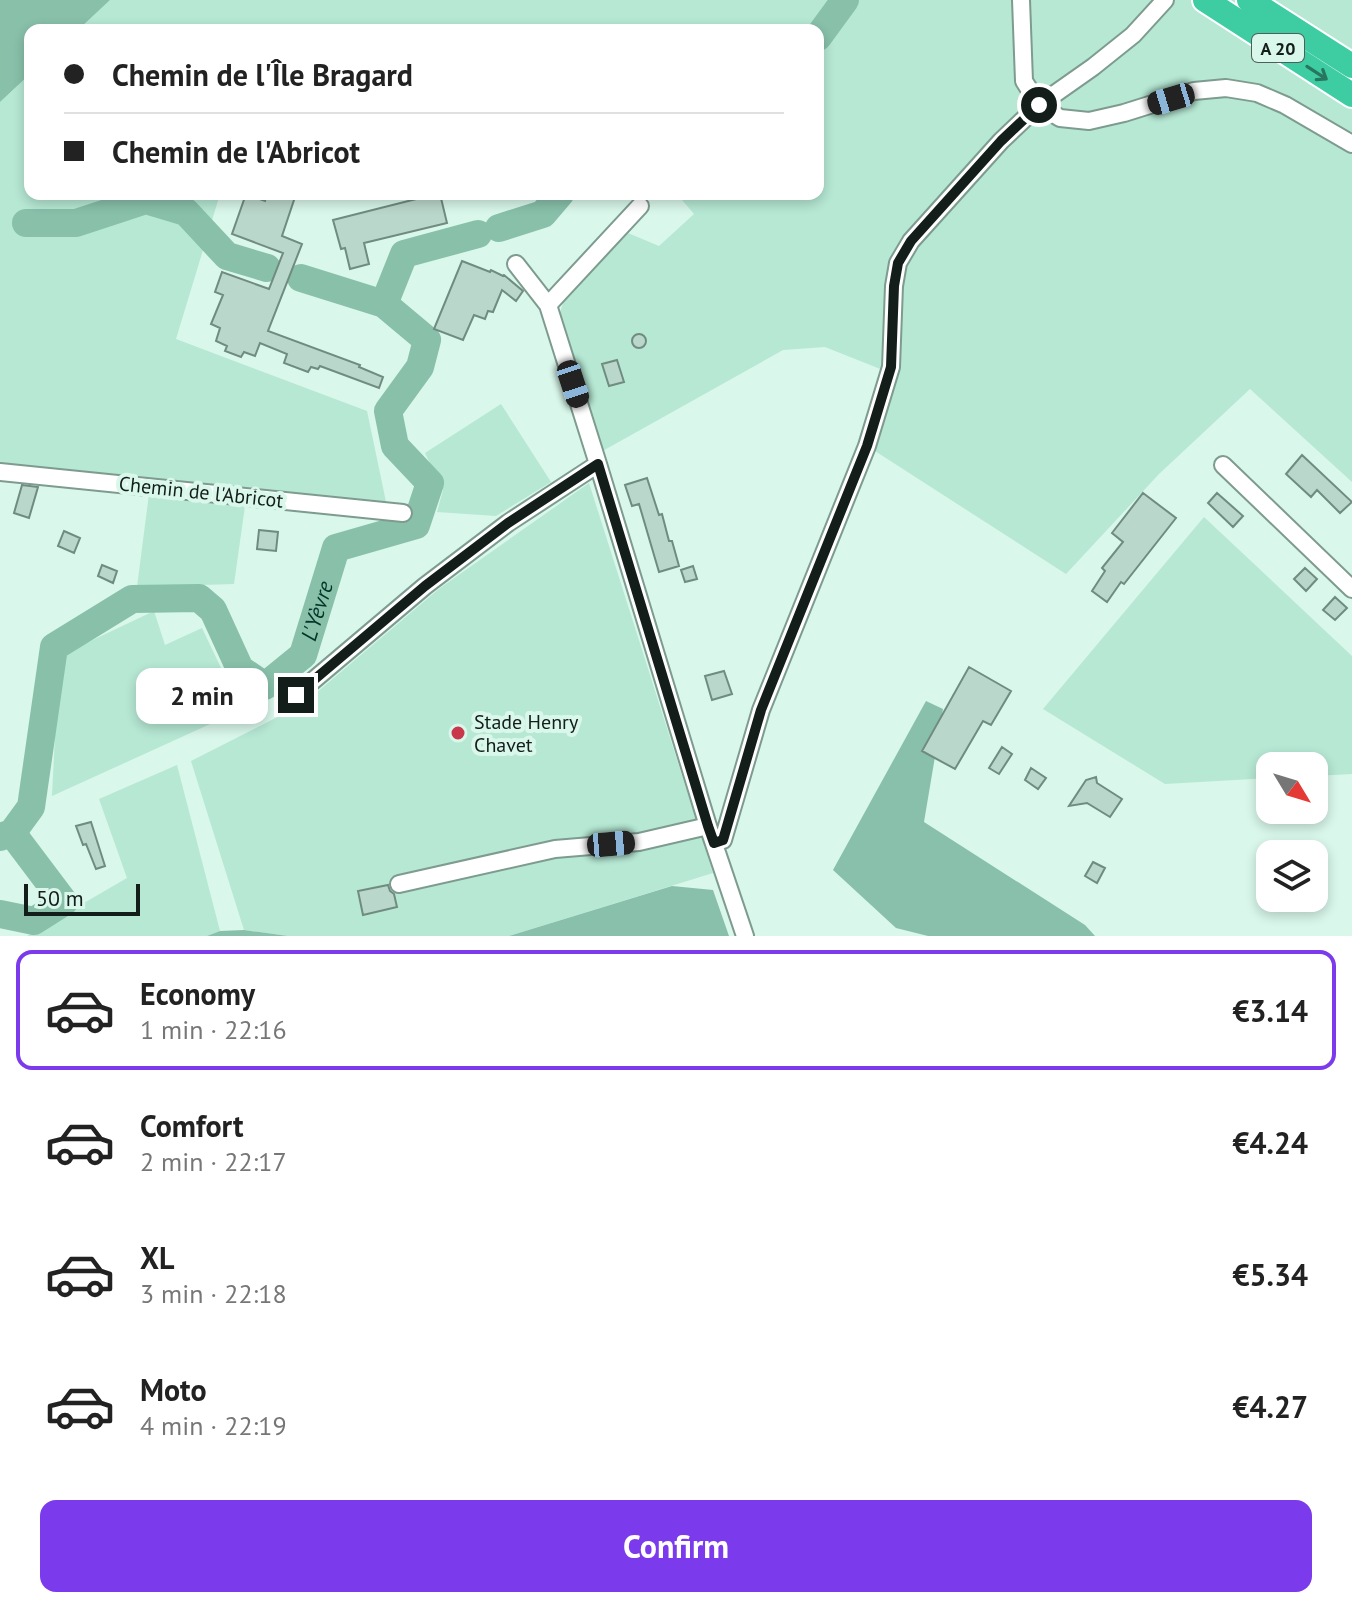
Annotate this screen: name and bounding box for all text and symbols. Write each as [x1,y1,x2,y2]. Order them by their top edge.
road number: A 20 [1252,34,1304,62]
text: Chemin de l'Île Bragard [112,55,413,94]
one-way arrow [1305,66,1328,82]
car [1145,81,1197,117]
route start [1021,87,1057,123]
text: Chemin de l'Abricot [112,132,360,171]
car [554,357,592,411]
street label: Chemin de l'Abricot [118,470,285,514]
water label: L'Yèvre [294,577,339,644]
callout: 2 min [136,667,268,723]
route end [278,677,314,713]
text: 2 min [170,679,234,712]
place label: Stade Henry Chavet [474,709,579,758]
marker: Stade Henry Chavet [449,724,467,742]
north arrow [1256,752,1328,824]
map controls [1256,752,1328,912]
car [586,830,636,858]
button: layers [1256,840,1328,912]
scale bar [24,880,140,916]
text: 50 m [36,884,84,912]
icon: car [44,974,116,1046]
text: Economy [140,974,255,1013]
text: €3.14 [1233,991,1308,1030]
text: 1 min · 22:16 [140,1013,287,1046]
icon: car [44,1106,116,1178]
text: Comfort [140,1106,243,1145]
text: €4.24 [1233,1123,1308,1162]
text: 2 min · 22:17 [140,1145,287,1178]
icon: car [44,1238,116,1310]
text: XL [140,1238,174,1277]
text: €5.34 [1233,1255,1308,1294]
text: 3 min · 22:18 [140,1277,287,1310]
icon: car [44,1370,116,1442]
text: Moto [140,1370,207,1409]
text: €4.27 [1233,1387,1308,1426]
text: 4 min · 22:19 [140,1409,287,1442]
button: Confirm [40,1500,1312,1592]

